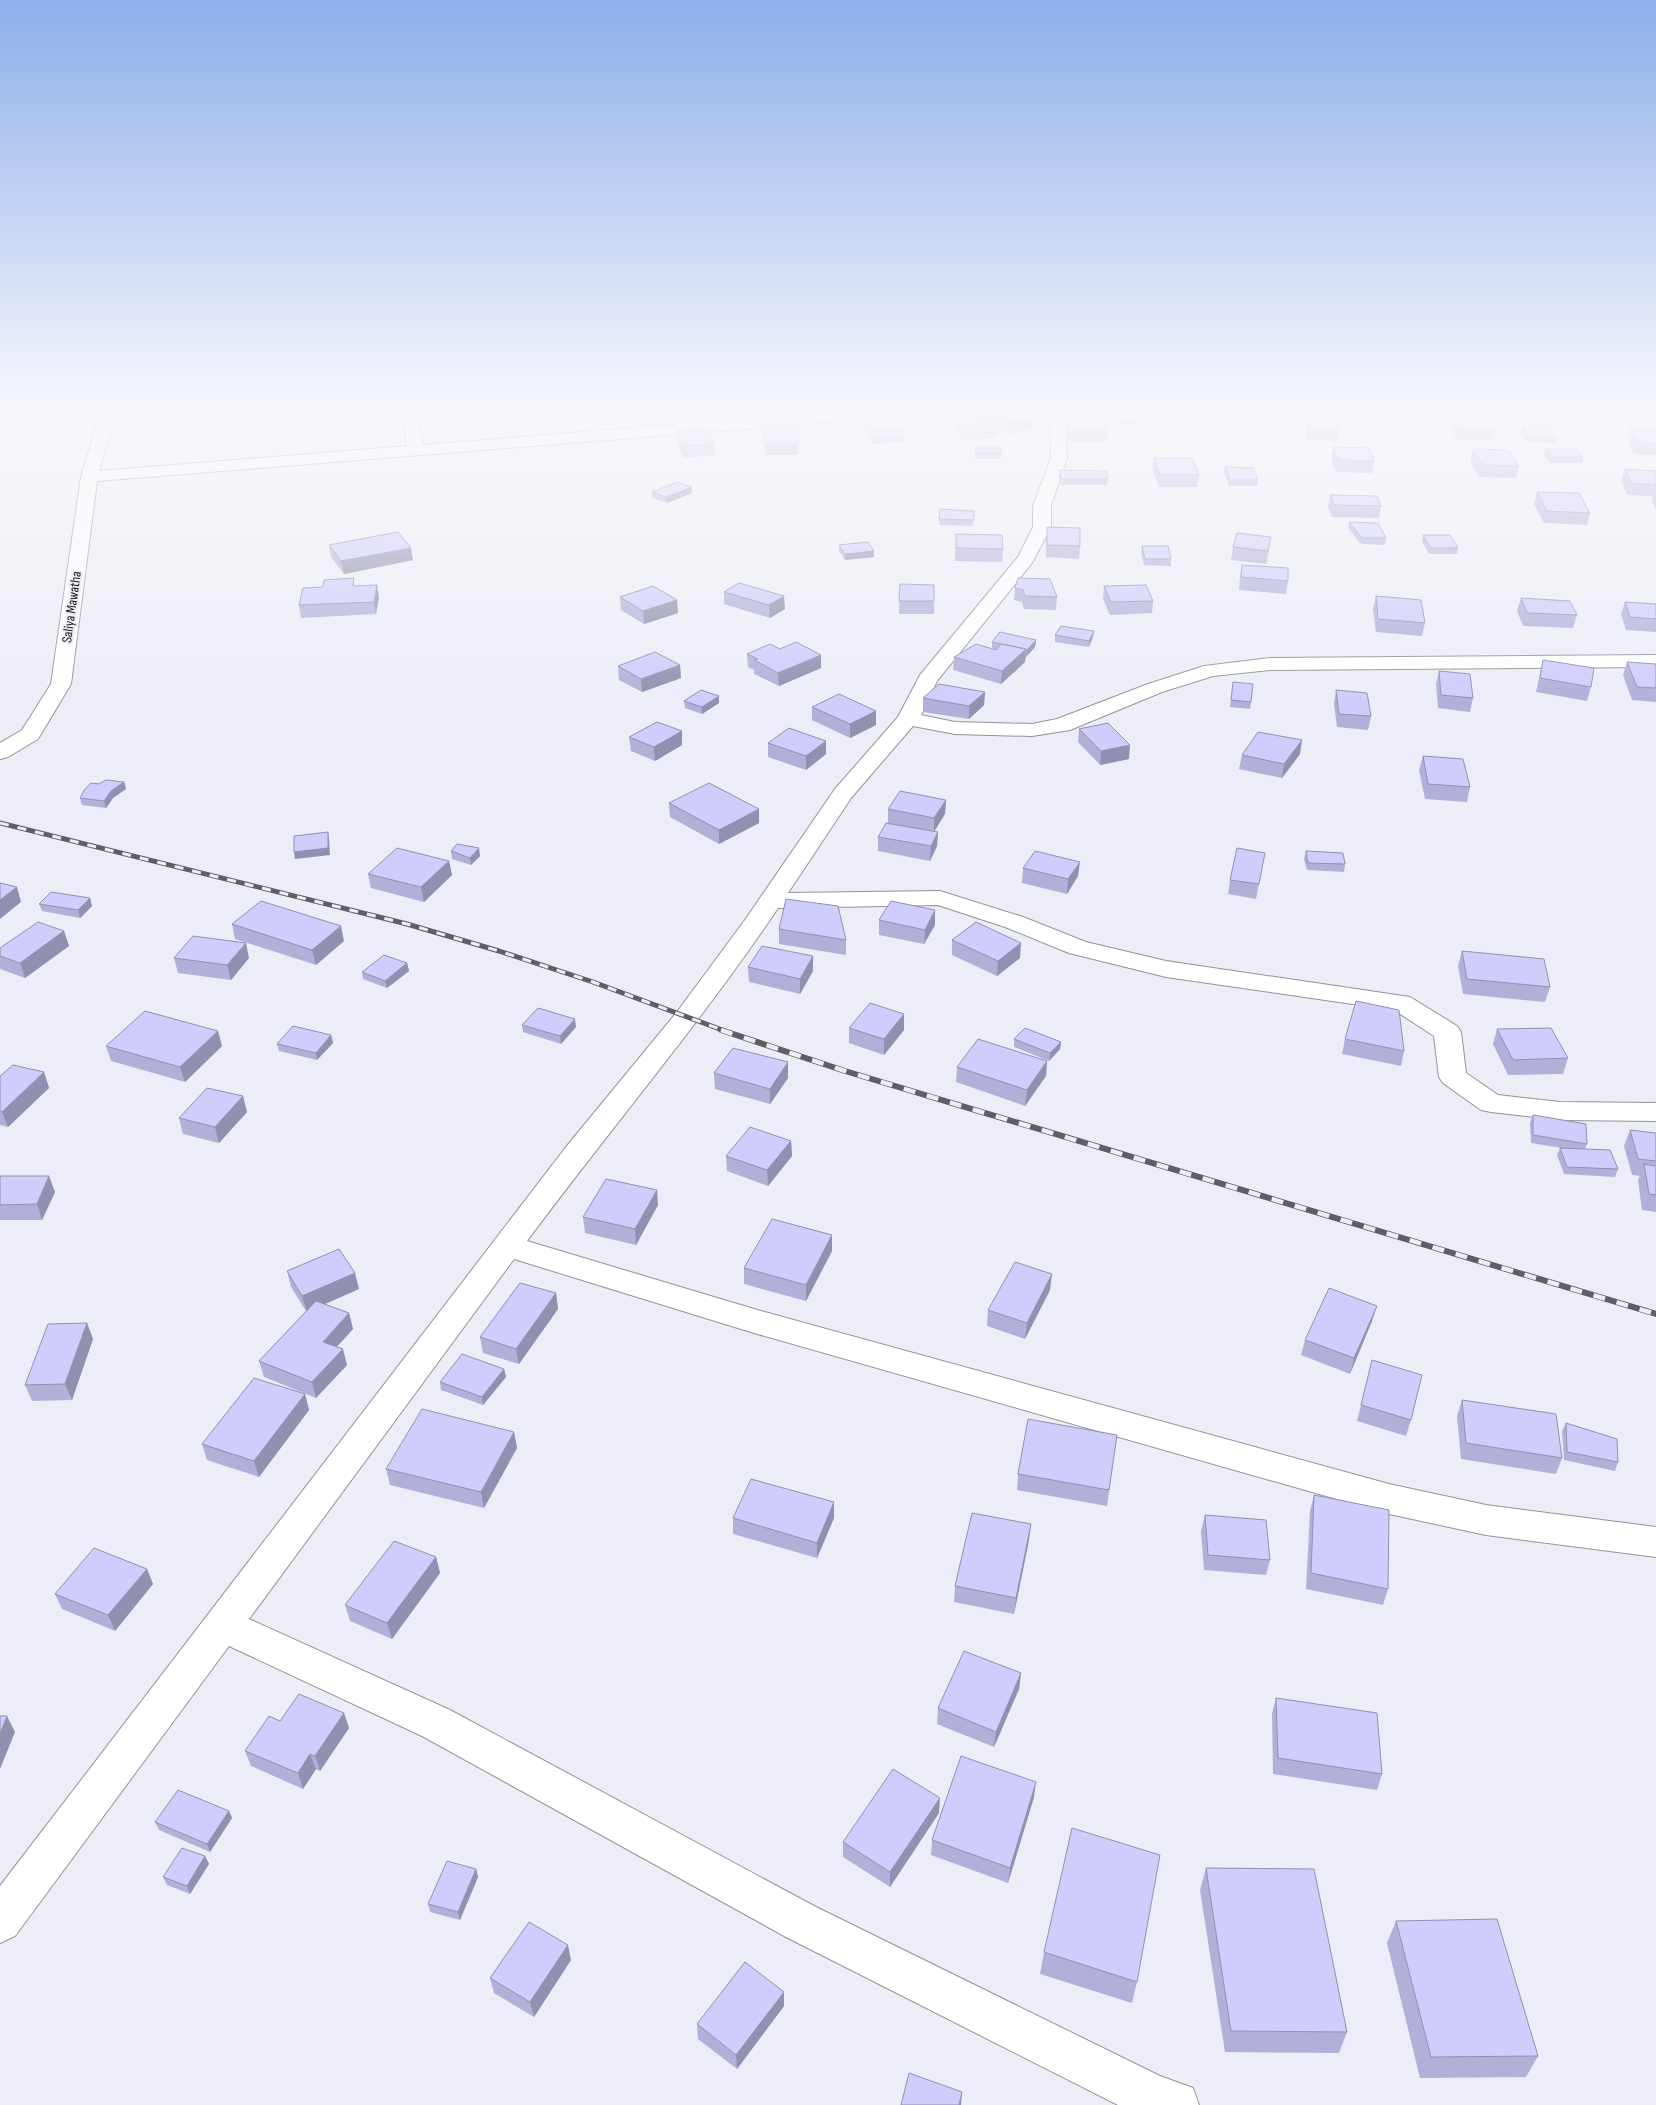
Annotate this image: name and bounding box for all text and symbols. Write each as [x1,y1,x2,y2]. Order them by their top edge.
street label: Saliya Mawatha [58,570,85,644]

